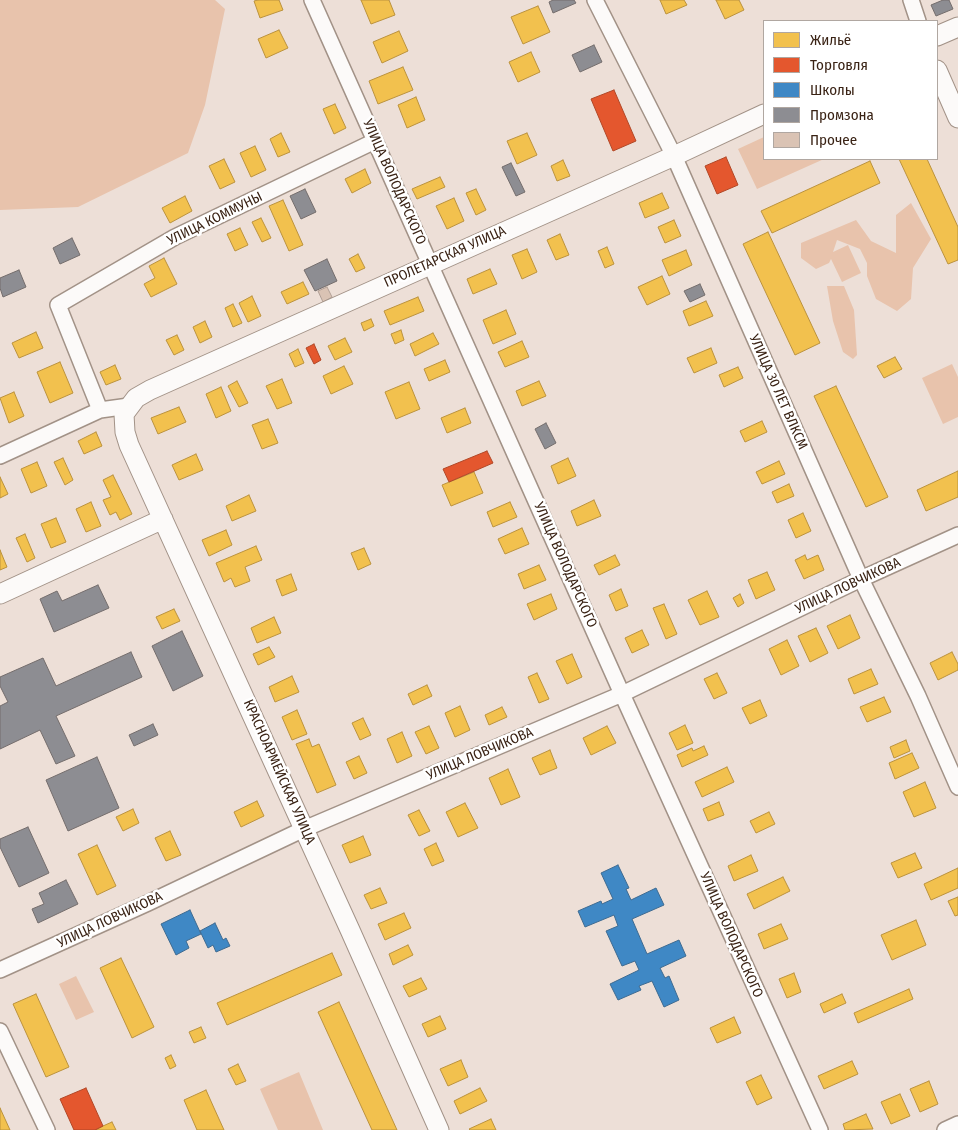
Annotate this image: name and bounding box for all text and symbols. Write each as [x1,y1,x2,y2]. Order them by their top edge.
legend [763,20,938,160]
text: Жильё [810,31,851,49]
text: Торговля [810,56,868,74]
text: Школы [810,81,855,99]
text: Промзона [810,106,874,124]
street label: УЛИЦА ВОЛОДАРСКОГО [359,117,429,247]
text: Прочее [810,131,857,149]
street label: УЛИЦА КОММУНЫ [165,189,265,249]
street label: ПРОЛЕТАРСКАЯ УЛИЦА [382,223,508,291]
street label: УЛИЦА 30 ЛЕТ ВЛКСМ [745,332,811,452]
street label: УЛИЦА ВОЛОДАРСКОГО [530,500,600,630]
street label: УЛИЦА ЛОВЧИКОВА [793,554,903,618]
street label: КРАСНОАРМЕЙСКАЯ УЛИЦА [239,697,319,847]
street label: УЛИЦА ЛОВЧИКОВА [424,724,536,784]
street label: УЛИЦА ВОЛОДАРСКОГО [696,870,766,1000]
street label: УЛИЦА ЛОВЧИКОВА [55,888,165,952]

